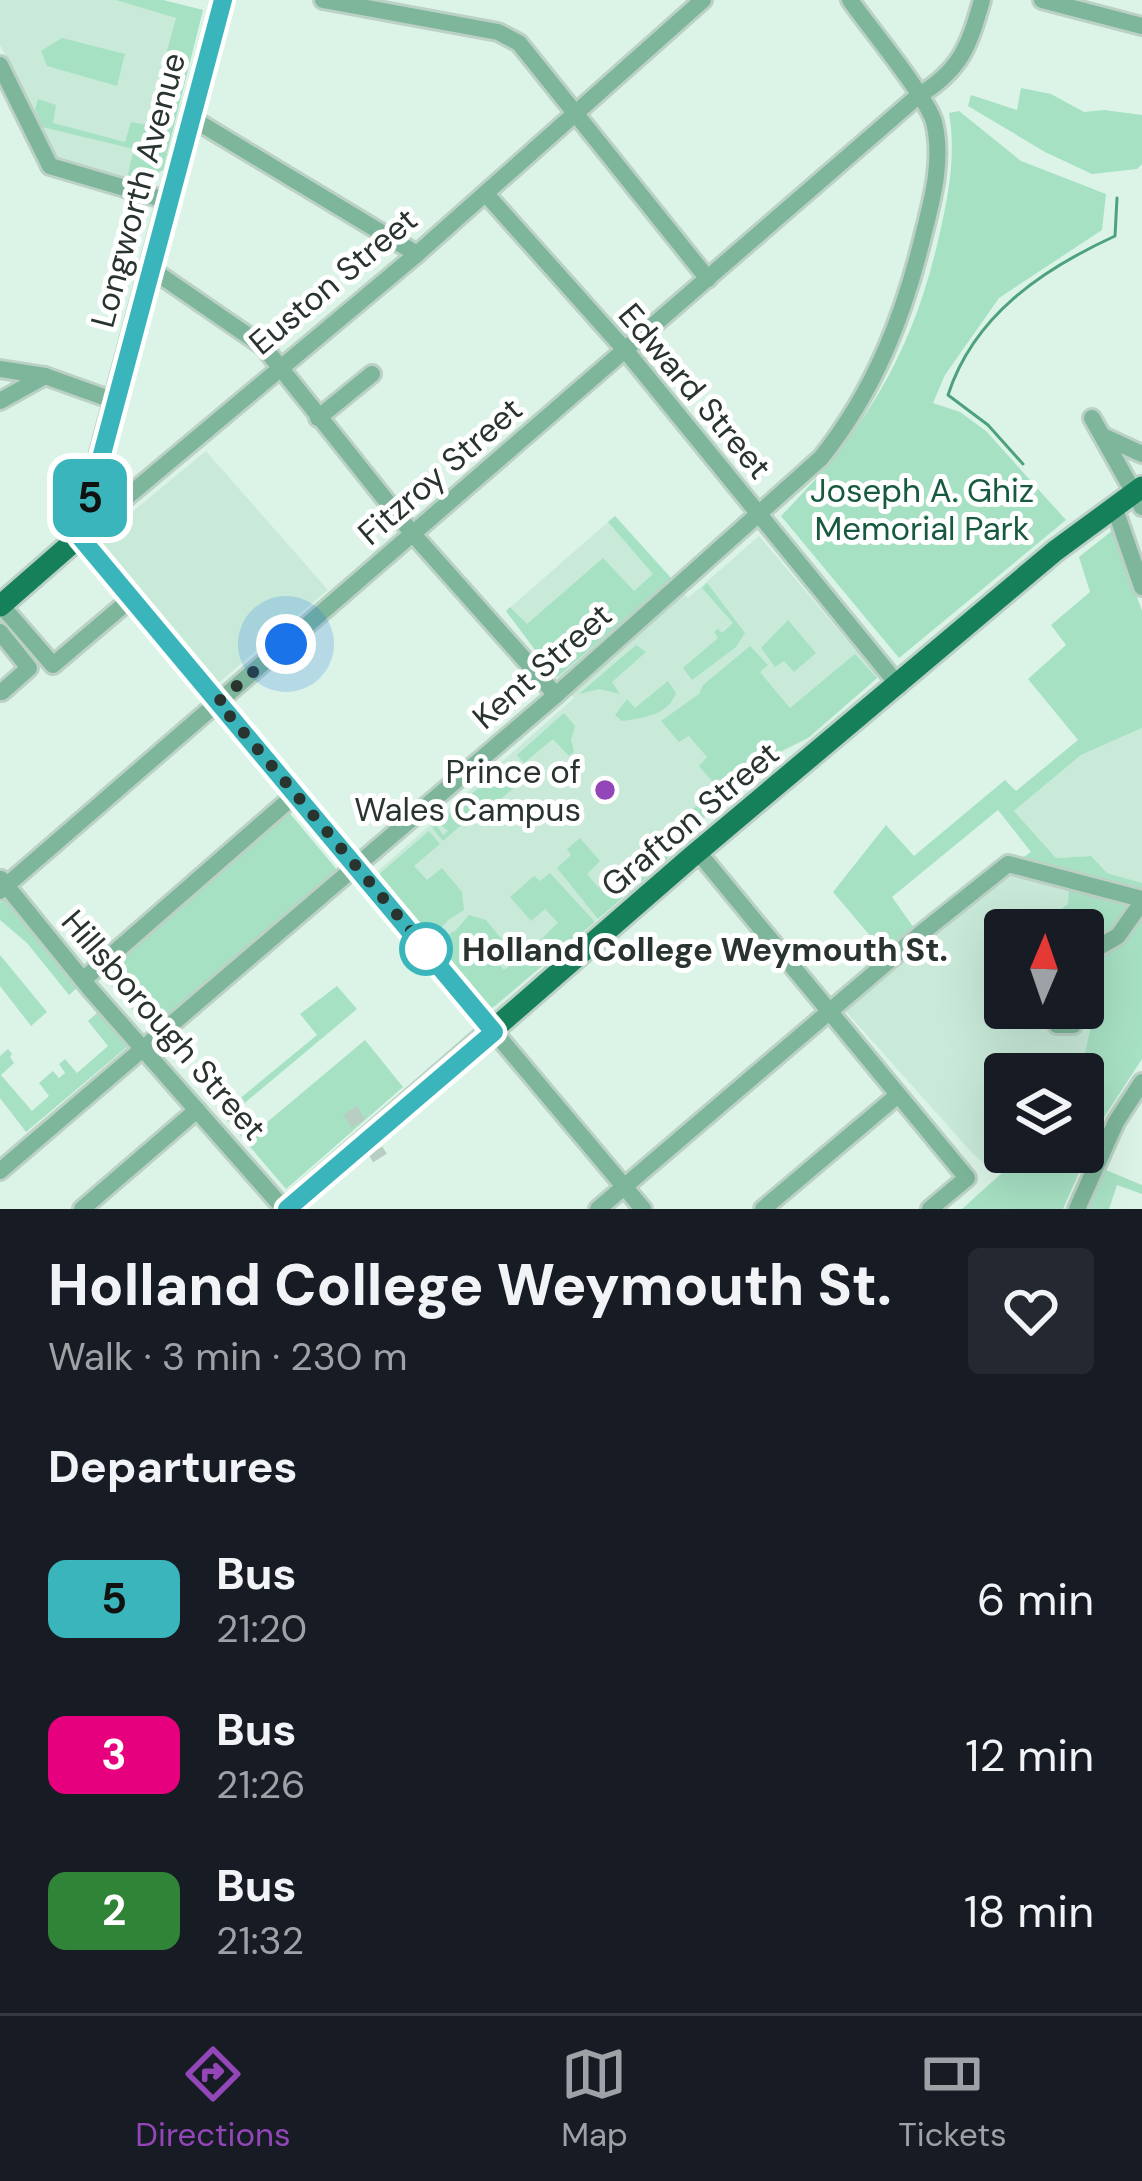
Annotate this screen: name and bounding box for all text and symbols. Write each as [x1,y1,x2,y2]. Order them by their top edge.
street label: Longworth Avenue [81,48,195,332]
street label: Euston Street [240,198,426,364]
street label: Edward Street [609,294,781,488]
street label: Fitzroy Street [349,388,531,554]
line badge: 5 [51,459,129,537]
park label: Joseph A. Ghiz Memorial Park [810,469,1034,550]
text: 5 [77,470,103,525]
street label: Kent Street [463,594,621,738]
your location [256,614,316,674]
street label: Grafton Street [592,732,788,906]
place label: Prince of Wales Campus [354,750,581,831]
marker: Prince of Wales Campus [592,777,618,803]
street label: Hillsborough Street [52,901,276,1149]
north arrow [984,909,1104,1029]
map controls [984,909,1104,1173]
marker: Holland College Weymouth St. [401,924,451,974]
place label: Holland College Weymouth St. [462,928,948,971]
button: layers [984,1053,1104,1173]
text: Holland College Weymouth St. [48,1248,892,1323]
button: heart [968,1248,1094,1374]
text: Walk · 3 min · 230 m [48,1331,408,1382]
text: Departures [48,1437,297,1496]
text: Bus [216,1544,296,1603]
text: 6 min [977,1570,1094,1629]
text: 5 [101,1571,127,1626]
text: 21:20 [216,1603,307,1654]
text: Bus [216,1700,296,1759]
text: 12 min [965,1726,1094,1785]
text: 3 [101,1727,127,1782]
text: 21:26 [216,1759,305,1810]
text: Bus [216,1856,296,1915]
text: 18 min [964,1882,1094,1941]
text: 2 [102,1883,126,1938]
text: 21:32 [216,1915,304,1966]
tab: Directions [135,2041,291,2156]
tab: Map [561,2041,628,2156]
tab: Tickets [898,2041,1007,2156]

